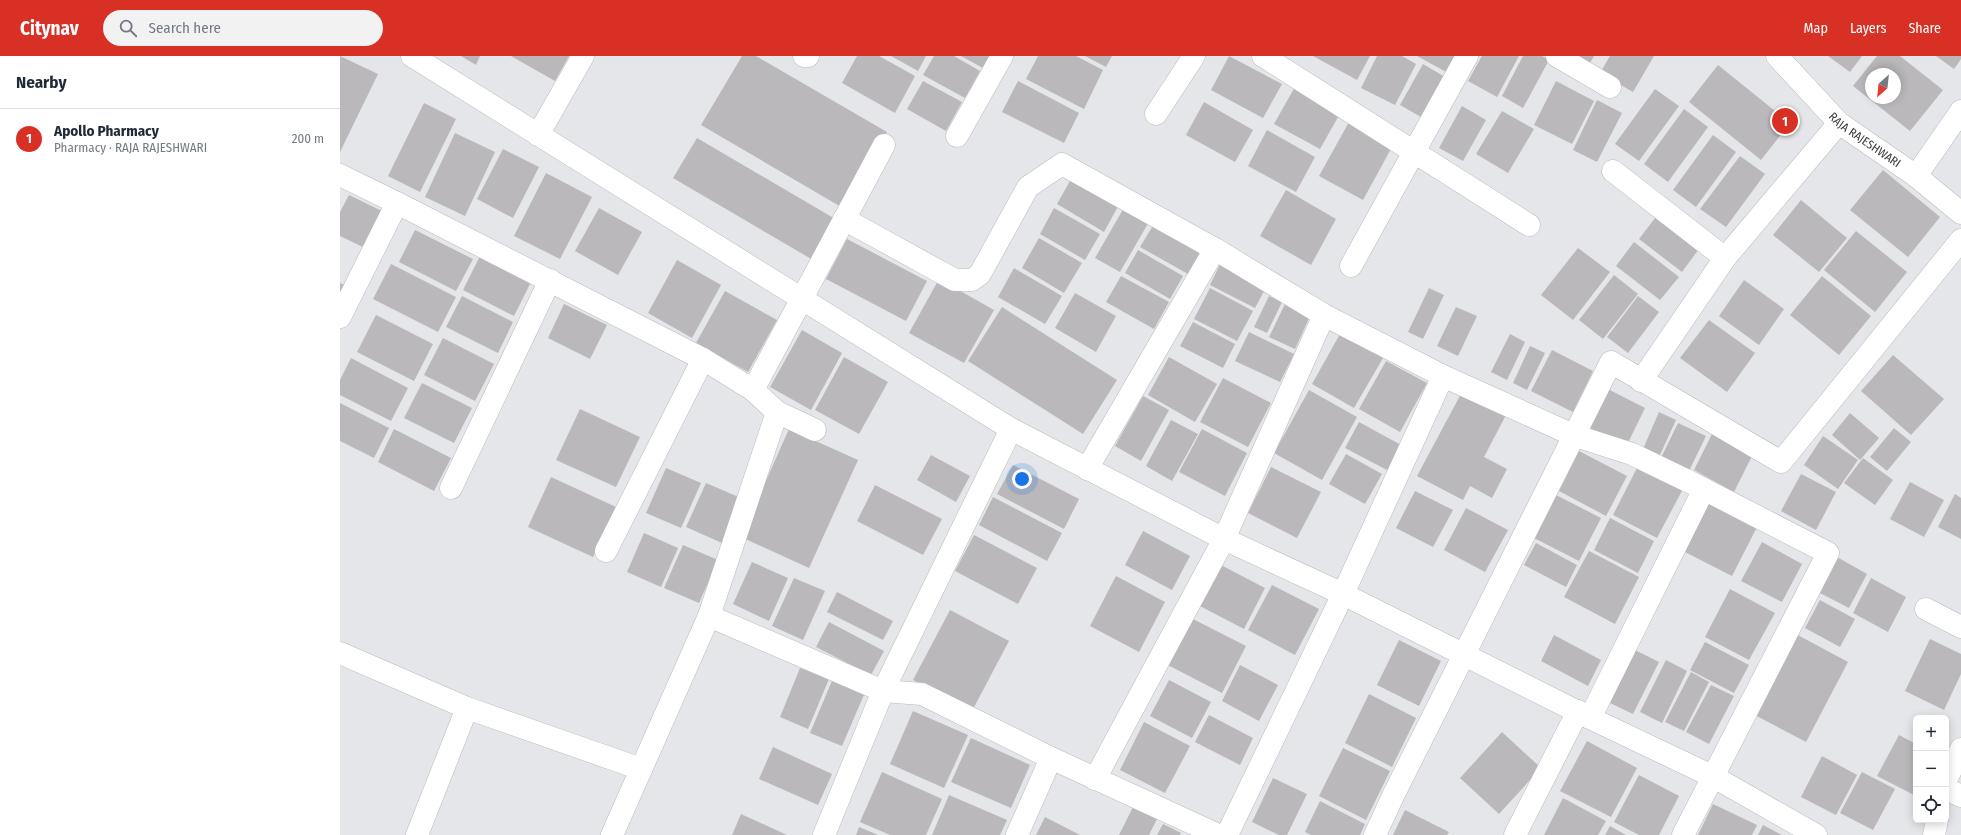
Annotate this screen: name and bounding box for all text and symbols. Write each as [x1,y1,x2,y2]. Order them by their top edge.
search box [103,10,383,46]
text: Citynav [20,17,79,40]
icon: search [117,17,139,39]
text: Search here [149,19,221,37]
text: Map [1804,20,1828,37]
text: Layers [1850,20,1886,37]
text: Share [1908,20,1941,37]
north arrow [1865,68,1901,104]
text: Nearby [16,72,67,93]
pin: 1 [1772,106,1798,136]
street label: RAJA RAJESHWARI [1826,110,1903,170]
text: Apollo Pharmacy [54,122,159,140]
text: 1 [26,131,32,146]
text: 200 m [292,131,324,146]
text: Pharmacy · RAJA RAJESHWARI [54,140,207,155]
your location [1012,469,1032,489]
map controls [1913,715,1949,823]
button: + [1913,715,1949,751]
button: − [1913,751,1949,787]
button: locate [1913,787,1949,823]

